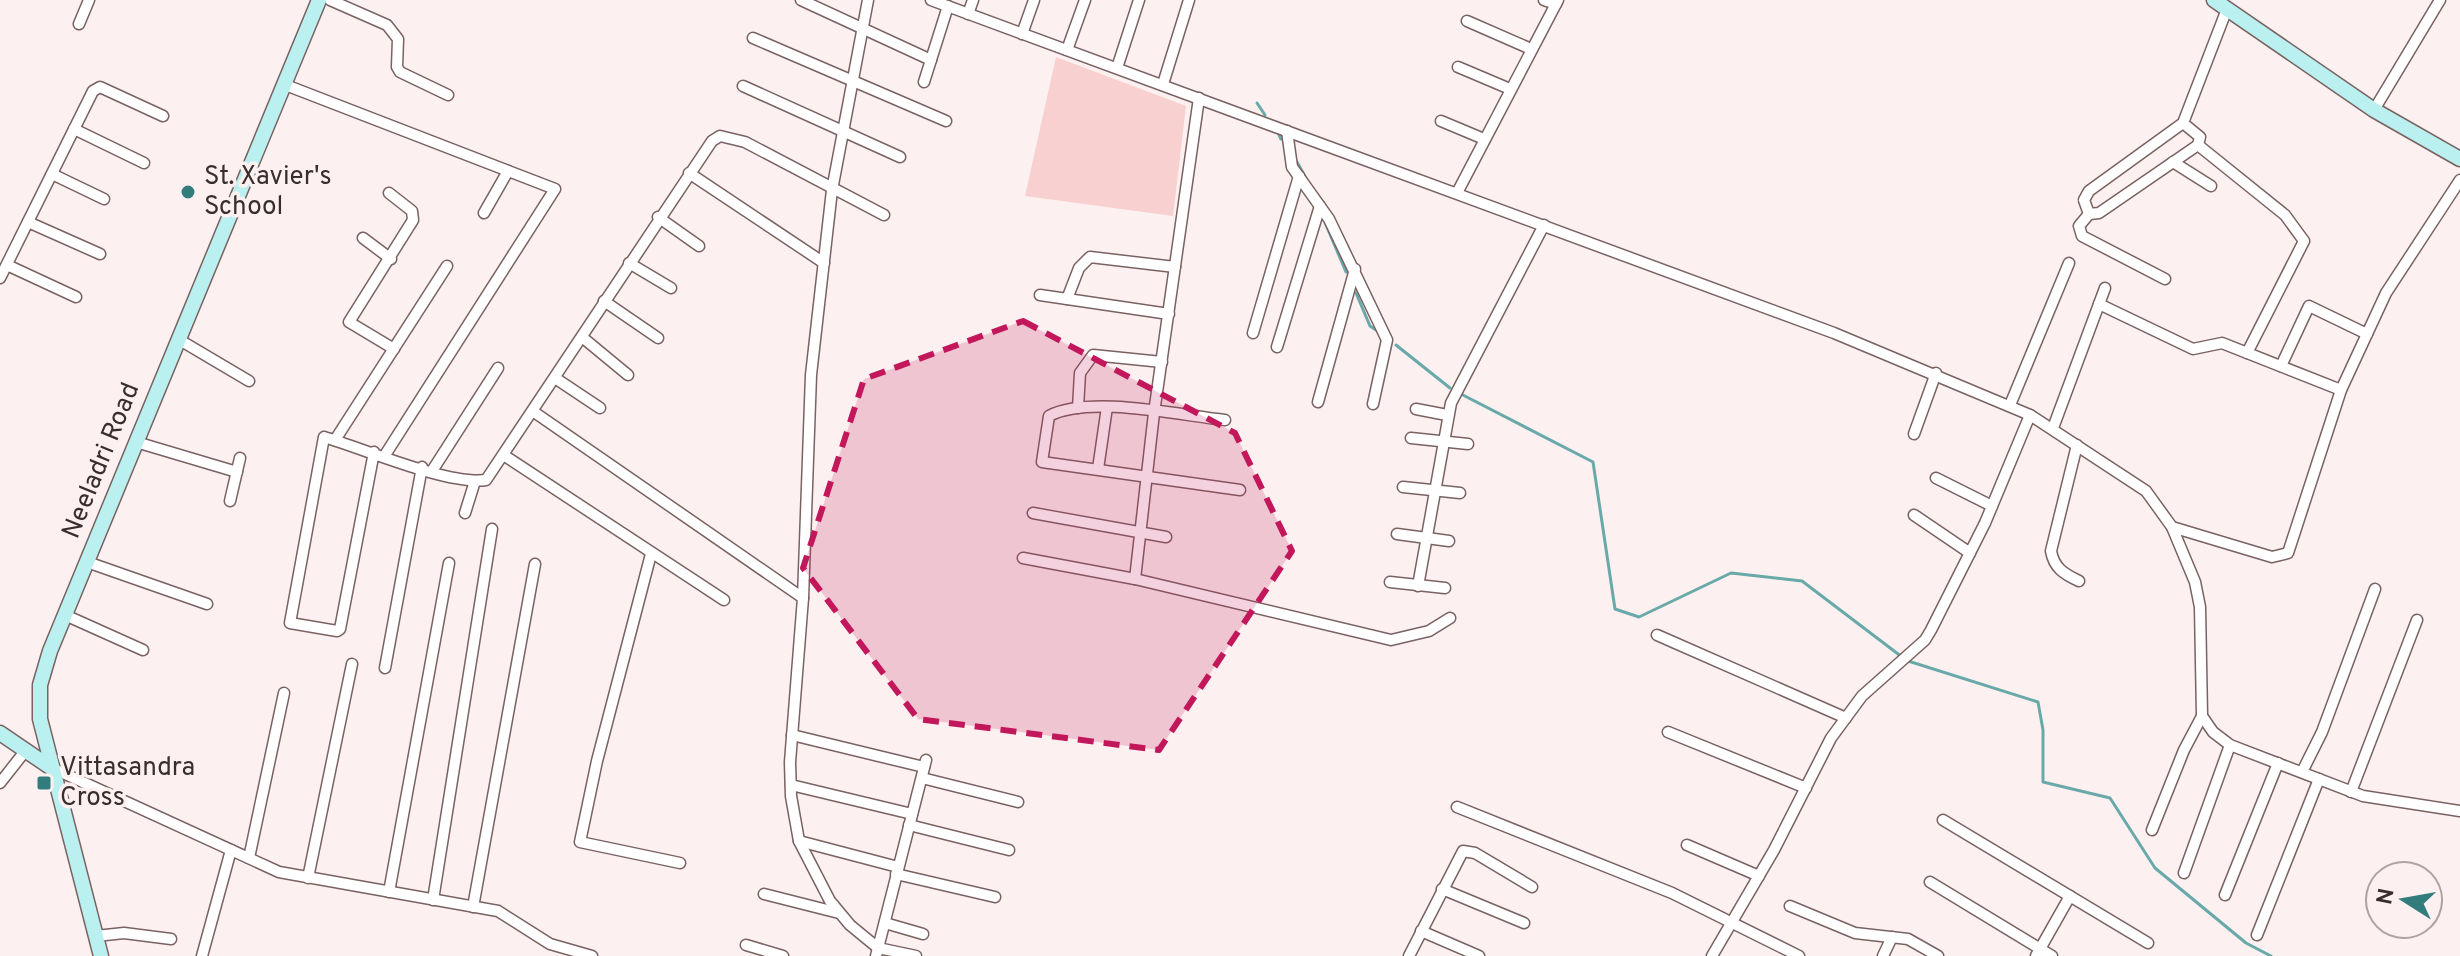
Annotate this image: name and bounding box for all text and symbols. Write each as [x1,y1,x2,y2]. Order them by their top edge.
place label: St. Xavier's School [204,161,332,224]
marker: St. Xavier's School [179,183,197,201]
street label: Neeladri Road [56,378,148,544]
place label: Vittasandra Cross [60,752,195,815]
marker: Vittasandra Cross [35,774,53,792]
north arrow [2364,860,2444,940]
text: N [2372,886,2402,907]

